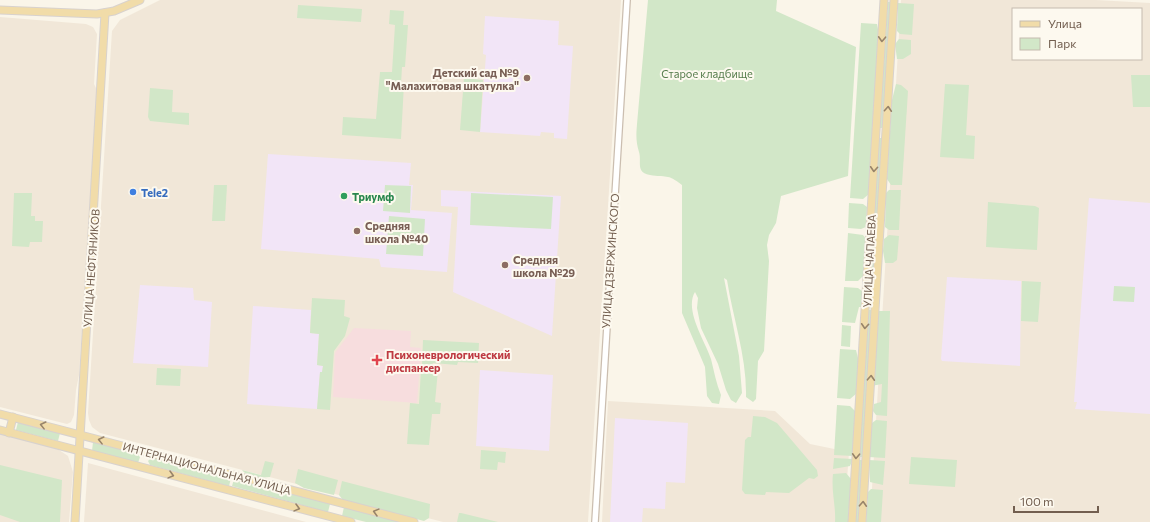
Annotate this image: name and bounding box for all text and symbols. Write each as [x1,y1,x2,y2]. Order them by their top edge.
legend [1012,8,1142,60]
text: Улица [1048,16,1082,30]
one-way arrow [878,36,886,42]
text: Парк [1048,36,1077,50]
place label: Детский сад №9 "Малахитовая шкатулка" [386,66,519,92]
park label: Старое кладбище [661,67,753,80]
marker: Детский сад №9 "Малахитовая шкатулка" [522,73,532,83]
one-way arrow [883,106,892,112]
one-way arrow [870,166,879,172]
place label: Tele2 [141,186,168,199]
marker: Tele2 [128,187,138,197]
place label: Триумф [352,190,394,203]
marker: Триумф [339,191,349,201]
street label: УЛИЦА ДЗЕРЖИНСКОГО [599,193,621,329]
street label: УЛИЦА НЕФТЯНИКОВ [80,208,102,328]
street label: УЛИЦА ЧАПАЕВА [860,214,878,308]
place label: Средняя школа №40 [365,219,428,245]
marker: Средняя школа №40 [352,226,362,236]
place label: Средняя школа №29 [513,253,575,279]
marker: Средняя школа №29 [500,260,510,270]
one-way arrow [860,323,869,329]
place label: Психоневрологический диспансер [386,348,510,374]
marker: Психоневрологический диспансер [371,354,383,366]
one-way arrow [867,375,876,381]
one-way arrow [39,421,46,430]
one-way arrow [98,436,105,445]
street label: ИНТЕРНАЦИОНАЛЬНАЯ УЛИЦА [121,439,293,497]
one-way arrow [852,453,860,459]
one-way arrow [168,470,175,478]
scale bar [1014,488,1098,514]
text: 100 m [1020,494,1054,508]
one-way arrow [859,501,868,507]
one-way arrow [293,503,300,512]
one-way arrow [373,508,380,517]

